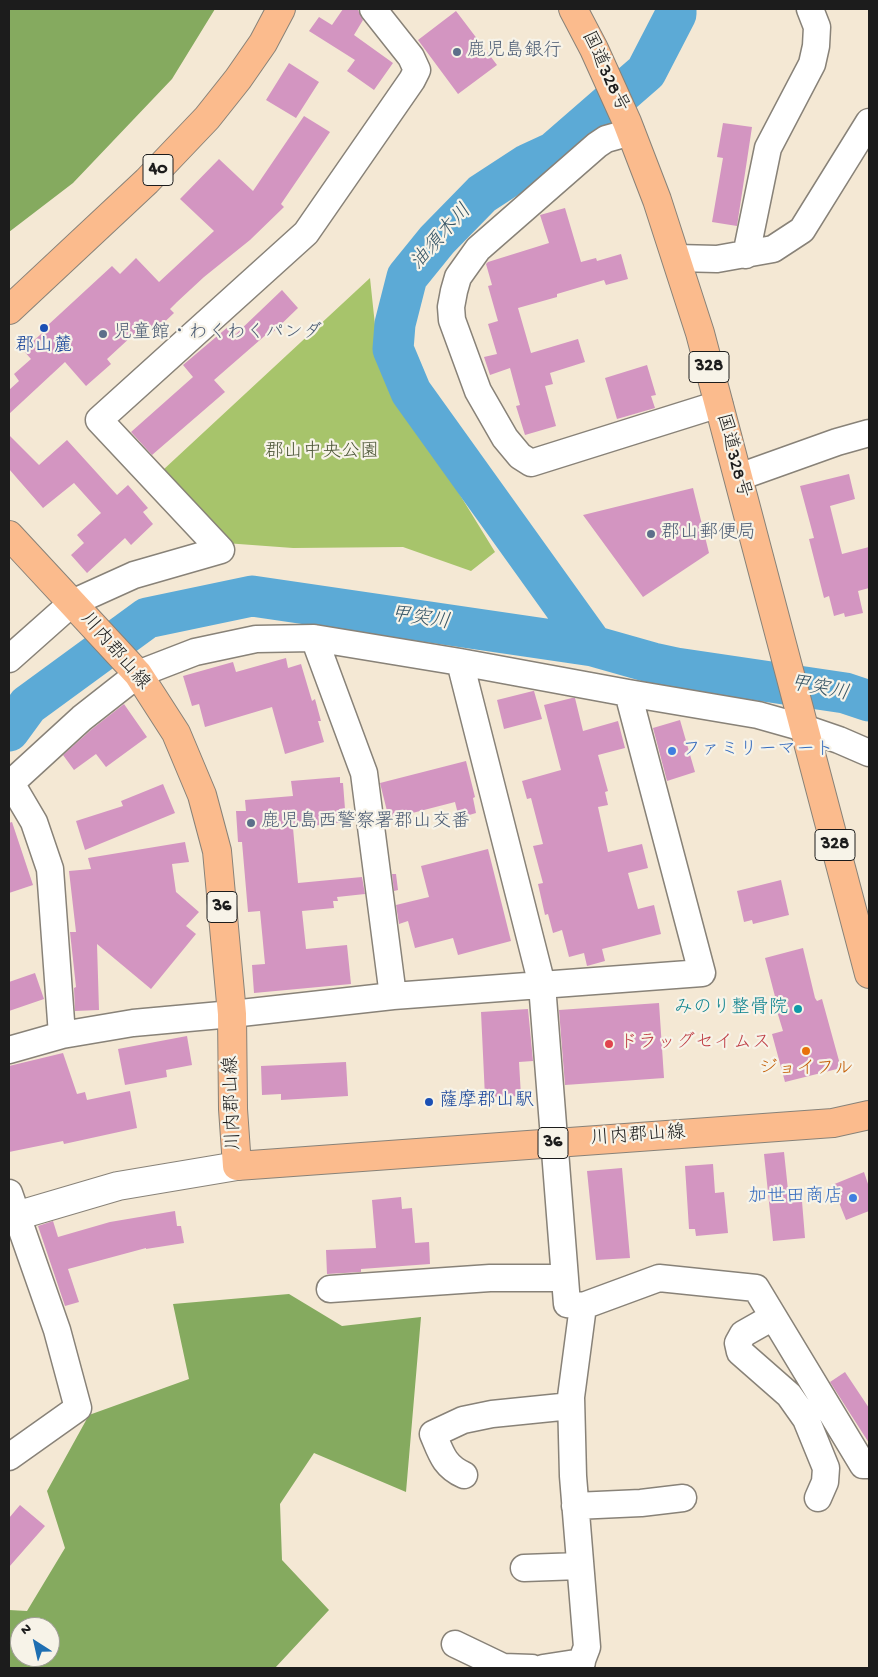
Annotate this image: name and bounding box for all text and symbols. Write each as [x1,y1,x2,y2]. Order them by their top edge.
street label: 国道328号 [575,28,633,116]
place label: 鹿児島銀行 [467,41,562,63]
marker: 鹿児島銀行 [451,46,463,58]
road number: 40 [143,154,173,186]
water label: 油須木川 [406,200,478,276]
marker: 郡山麓 [38,322,50,334]
place label: 児童館・わくわくパンダ [113,323,322,345]
marker: 児童館・わくわくパンダ [97,328,109,340]
place label: 郡山麓 [16,336,72,358]
road number: 328 [689,352,729,382]
street label: 国道328号 [710,411,754,501]
park label: 郡山中央公園 [265,442,379,464]
place label: 郡山郵便局 [661,523,756,545]
marker: 郡山郵便局 [645,528,657,540]
water label: 甲突川 [389,604,451,636]
street label: 川内郡山線 [74,609,154,695]
water label: 甲突川 [787,672,851,708]
place label: ファミリーマート [682,740,834,762]
marker: ファミリーマート [666,745,678,757]
place label: 鹿児島西警察署郡山交番 [261,812,470,834]
marker: 鹿児島西警察署郡山交番 [245,817,257,829]
road number: 328 [815,830,855,860]
road number: 36 [207,892,237,922]
place label: みのり整骨院 [674,998,788,1020]
marker: みのり整骨院 [792,1003,804,1015]
place label: ドラッグセイムス [619,1033,771,1055]
marker: ドラッグセイムス [603,1038,615,1050]
marker: ジョイフル [800,1045,812,1057]
street label: 川内郡山線 [221,1055,247,1151]
place label: ジョイフル [759,1059,853,1081]
place label: 薩摩郡山駅 [439,1091,534,1113]
marker: 薩摩郡山駅 [423,1096,435,1108]
street label: 川内郡山線 [590,1122,686,1152]
road number: 36 [538,1128,568,1158]
place label: 加世田商店 [748,1187,843,1209]
marker: 加世田商店 [847,1192,859,1204]
north arrow [10,1617,60,1667]
text: N [18,1621,35,1640]

